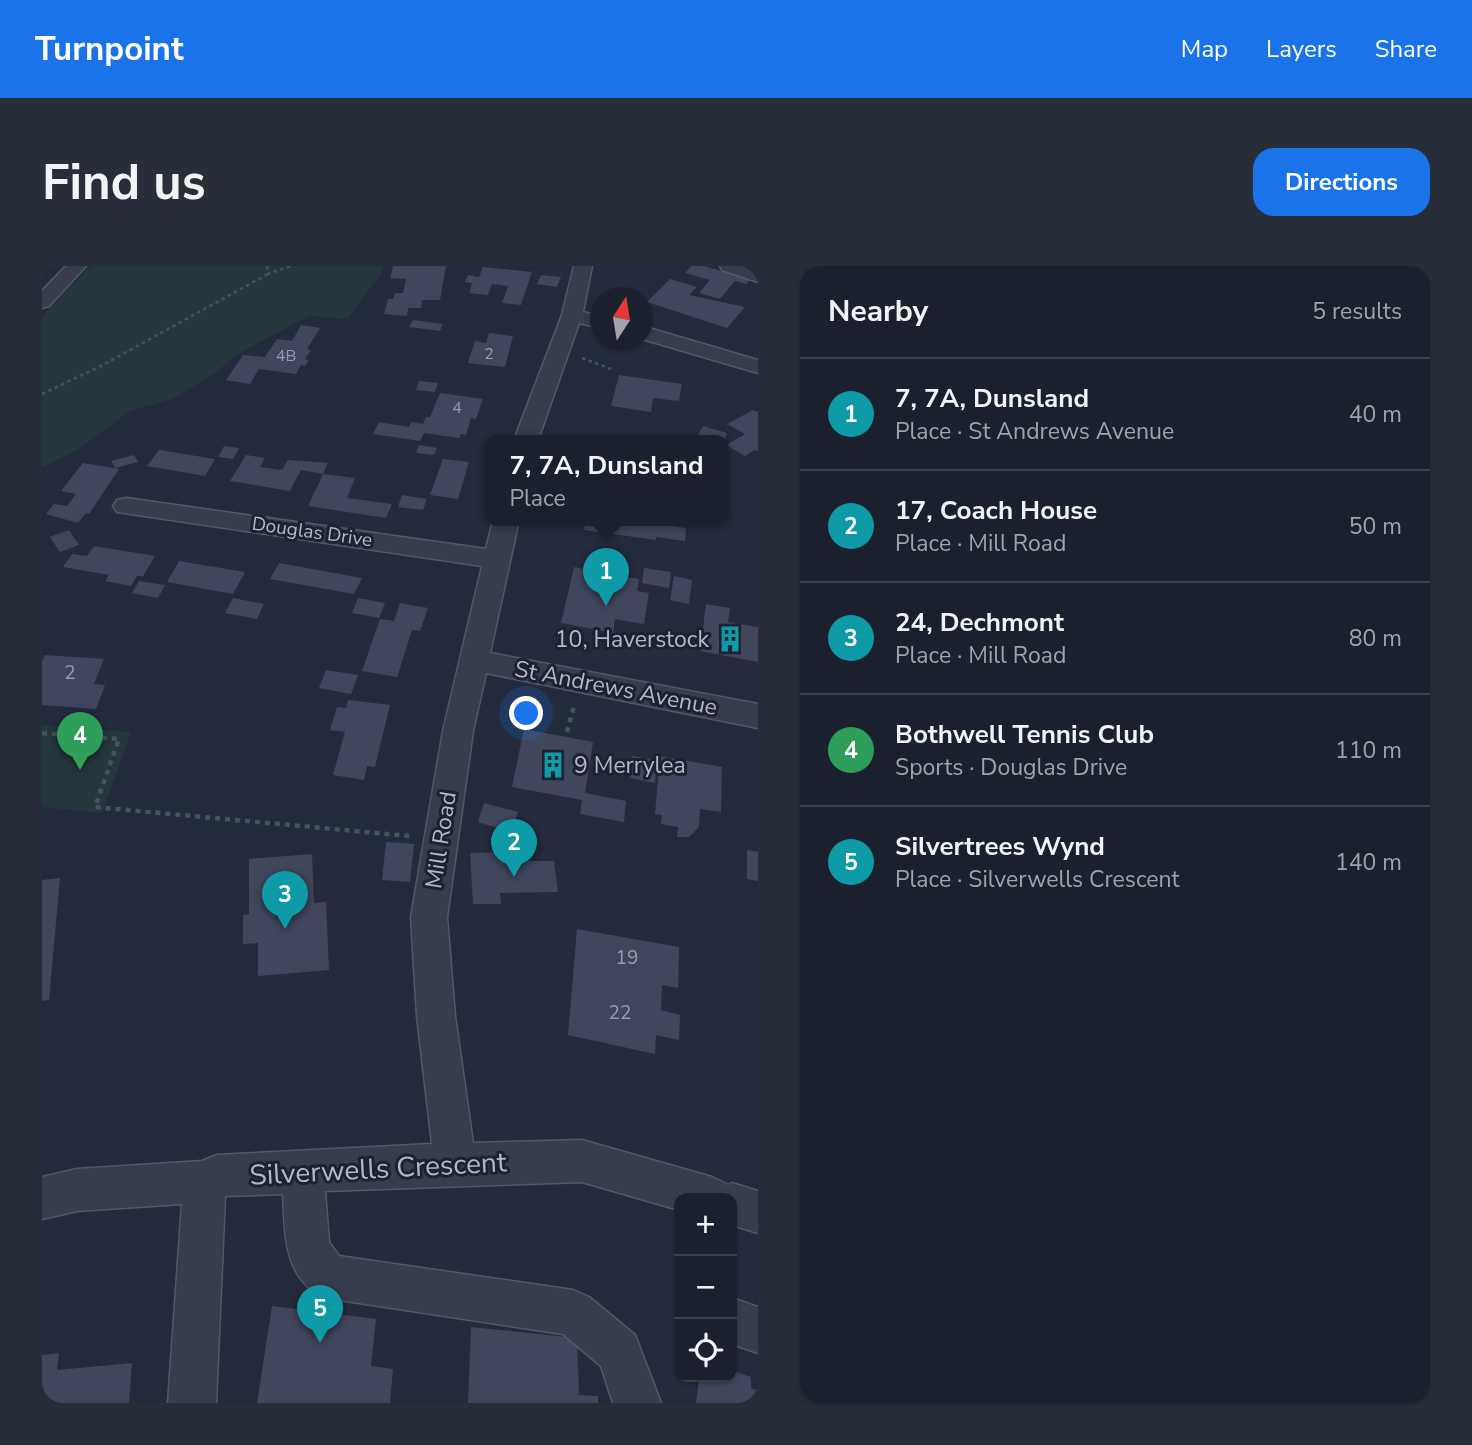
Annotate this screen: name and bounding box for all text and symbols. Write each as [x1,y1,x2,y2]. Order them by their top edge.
text: Turnpoint [35,27,184,72]
text: Map [1181,33,1228,65]
text: Layers [1266,33,1337,65]
text: Share [1375,33,1437,65]
button: Directions [1253,148,1430,216]
text: Find us [42,149,206,216]
north arrow [590,287,653,350]
text: Nearby [828,291,928,332]
text: 5 results [1312,296,1402,327]
house number: 2 [484,343,494,365]
house number: 4B [276,345,296,367]
text: 7, 7A, Dunsland [895,381,1089,416]
house number: 4 [452,397,462,419]
text: 1 [844,399,858,430]
text: 40 m [1349,399,1402,430]
text: Place · St Andrews Avenue [895,416,1174,447]
popup [484,435,729,526]
text: 7, 7A, Dunsland [509,448,704,483]
text: Place [509,483,566,514]
text: 17, Coach House [895,493,1097,528]
street label: Douglas Drive [250,511,374,553]
text: 2 [844,511,858,542]
text: 50 m [1349,511,1402,542]
text: Place · Mill Road [895,528,1066,559]
pin: 1 [583,548,629,606]
text: 24, Dechmont [895,605,1064,640]
text: 3 [844,623,858,654]
text: 80 m [1349,623,1402,654]
place label: 10, Haverstock [555,624,709,655]
building icon: 10, Haverstock [715,624,745,654]
text: Place · Mill Road [895,640,1066,671]
street label: St Andrews Avenue [512,653,720,723]
house number: 2 [64,660,76,686]
your location [509,696,543,730]
pin: 4 [57,712,103,770]
text: Bothwell Tennis Club [895,717,1154,752]
text: 4 [844,735,858,766]
text: 110 m [1335,735,1402,766]
building icon: 9 Merrylea [538,750,568,780]
place label: 9 Merrylea [574,750,686,781]
text: Sports · Douglas Drive [895,752,1127,783]
street label: Mill Road [418,789,464,891]
pin: 2 [491,819,537,877]
text: Silvertrees Wynd [895,829,1105,864]
text: 5 [844,847,858,878]
text: 140 m [1335,847,1402,878]
text: Place · Silverwells Crescent [895,864,1180,895]
pin: 3 [262,871,308,929]
house number: 19 [616,945,638,971]
house number: 22 [609,1000,631,1026]
street label: Silverwells Crescent [249,1143,508,1195]
map controls [674,1193,737,1382]
button: + [674,1193,737,1256]
button: − [674,1256,737,1319]
pin: 5 [297,1285,343,1343]
button: locate [674,1319,737,1382]

